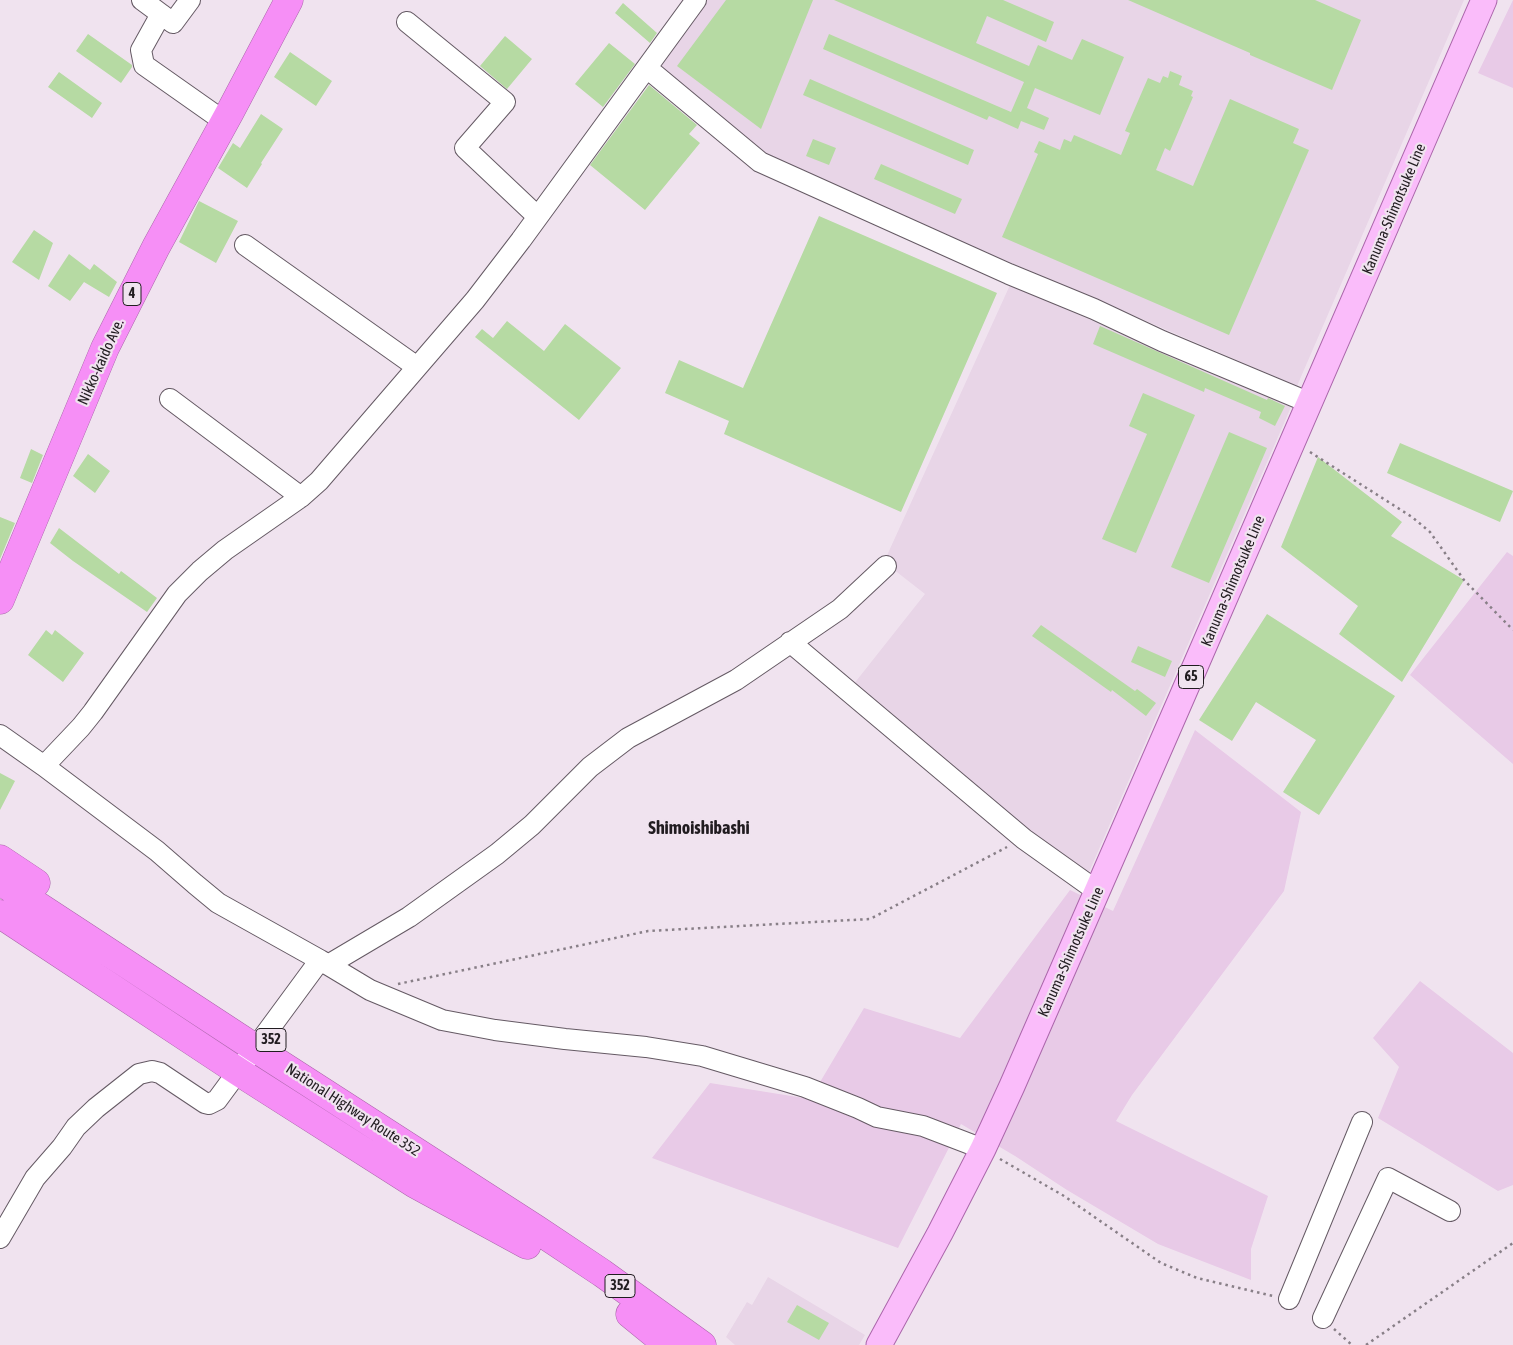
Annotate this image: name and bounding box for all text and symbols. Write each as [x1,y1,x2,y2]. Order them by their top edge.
street label: Kanuma-Shimotsuke Line [1358,141,1430,277]
road number: 4 [123,282,141,306]
street label: Nikko-kaido Ave. [74,316,128,408]
street label: Kanuma-Shimotsuke Line [1197,513,1269,649]
road number: 65 [1178,666,1204,689]
district label: Shimoishibashi [648,817,750,839]
street label: Kanuma-Shimotsuke Line [1034,884,1108,1020]
road number: 352 [256,1028,286,1052]
street label: National Highway Route 352 [282,1060,424,1160]
road number: 352 [605,1274,635,1298]

